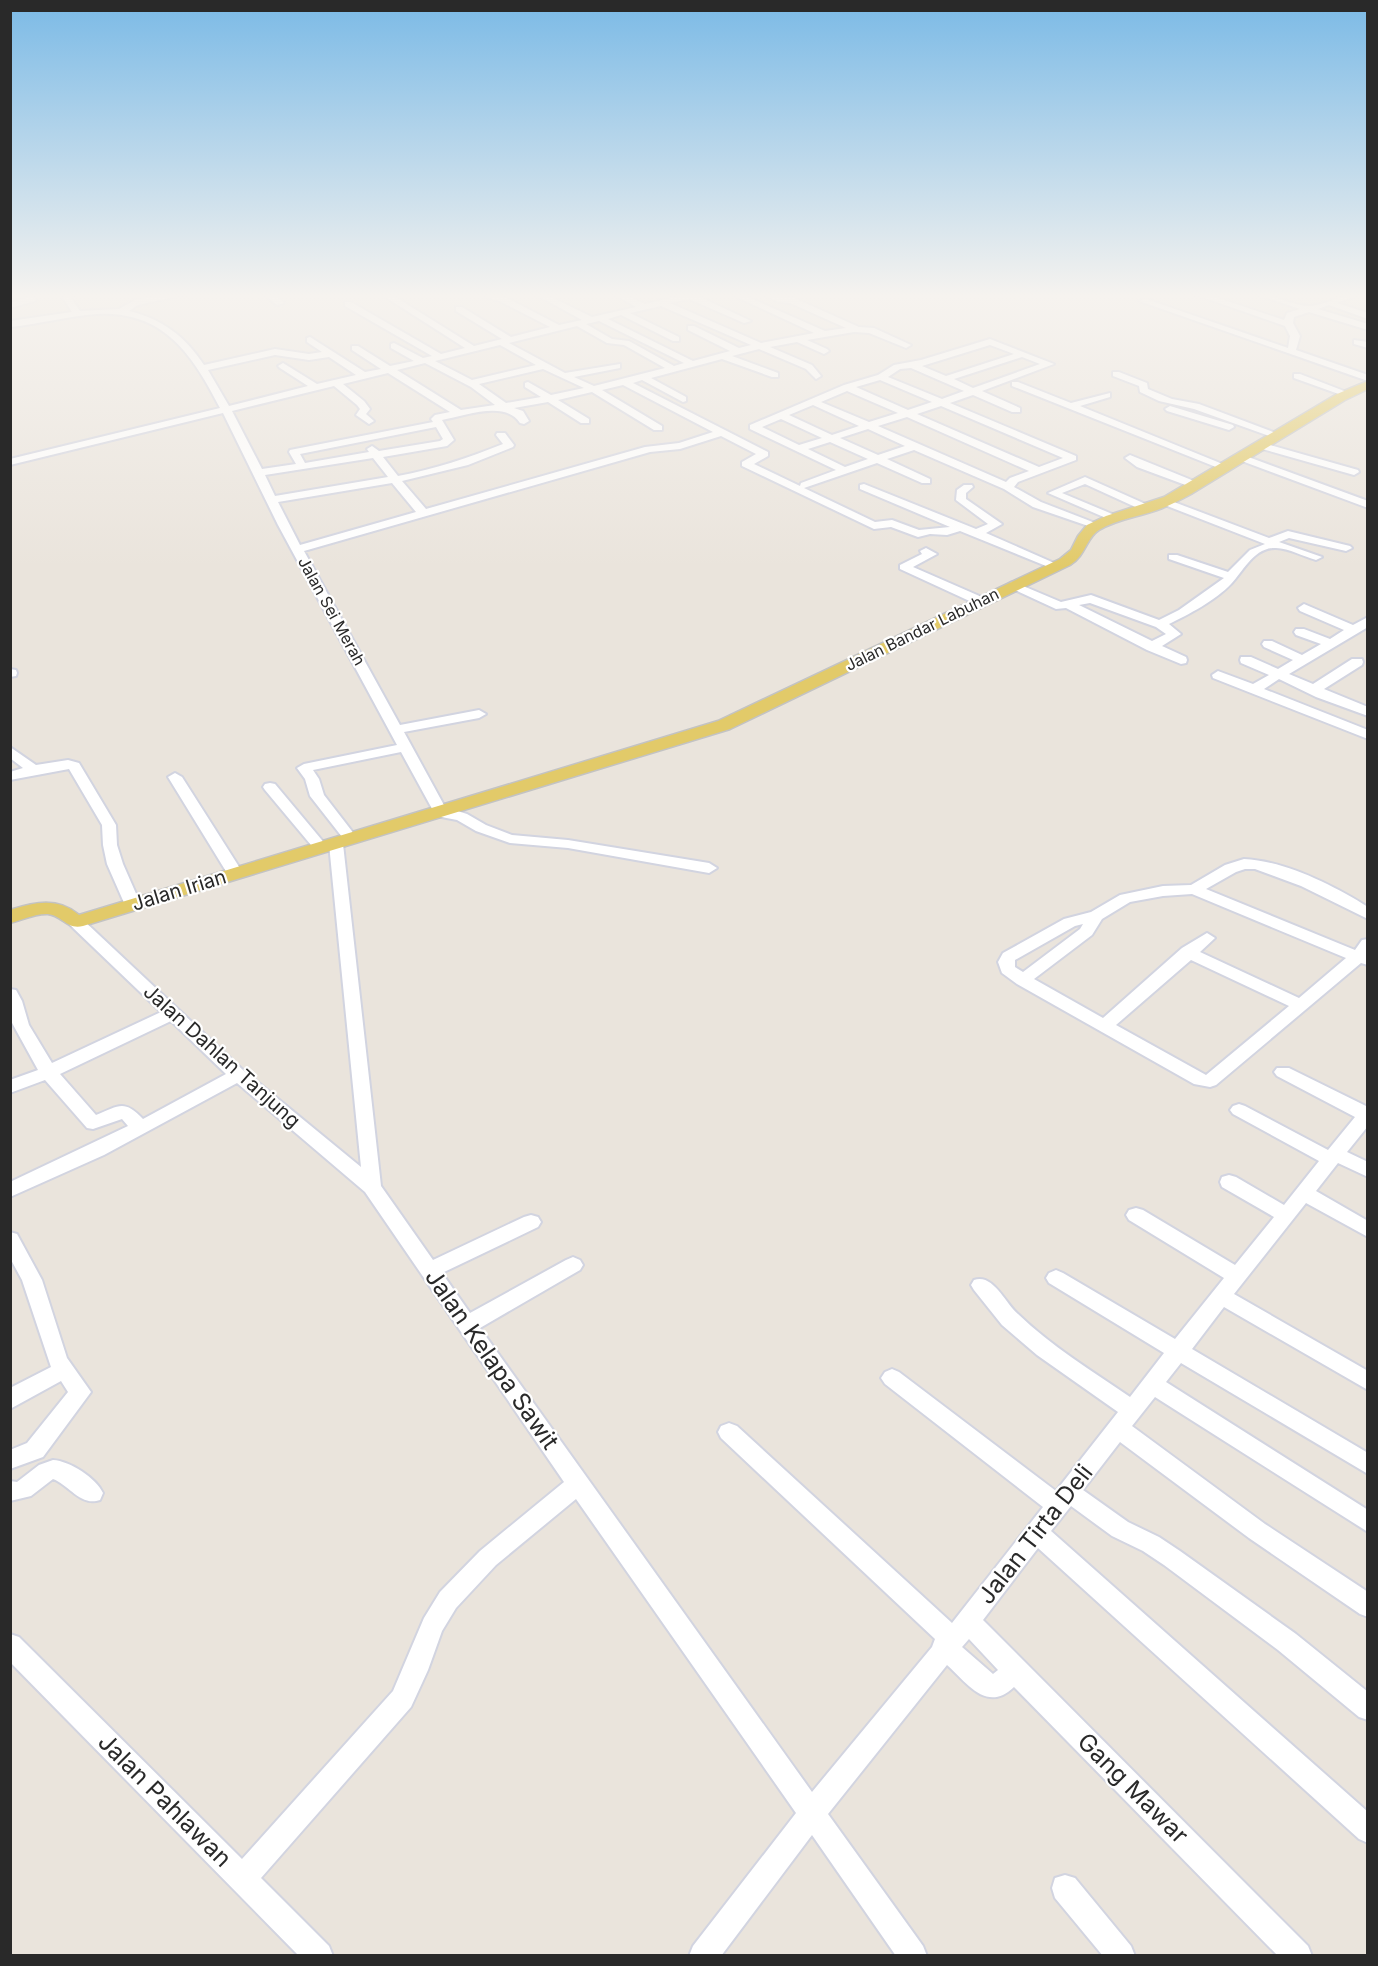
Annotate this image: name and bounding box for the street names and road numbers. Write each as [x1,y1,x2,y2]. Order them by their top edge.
street label: Jalan Sei Merah [294,553,370,669]
street label: Jalan Bandar Labuhan [842,583,1002,675]
street label: Jalan Irian [129,864,229,916]
street label: Jalan Dahlan Tanjung [139,979,305,1133]
street label: Jalan Kelapa Sawit [419,1263,565,1455]
street label: Jalan Tirta Deli [971,1458,1099,1610]
street label: Jalan Pahlawan [92,1727,238,1873]
street label: Gang Mawar [1072,1727,1194,1849]

